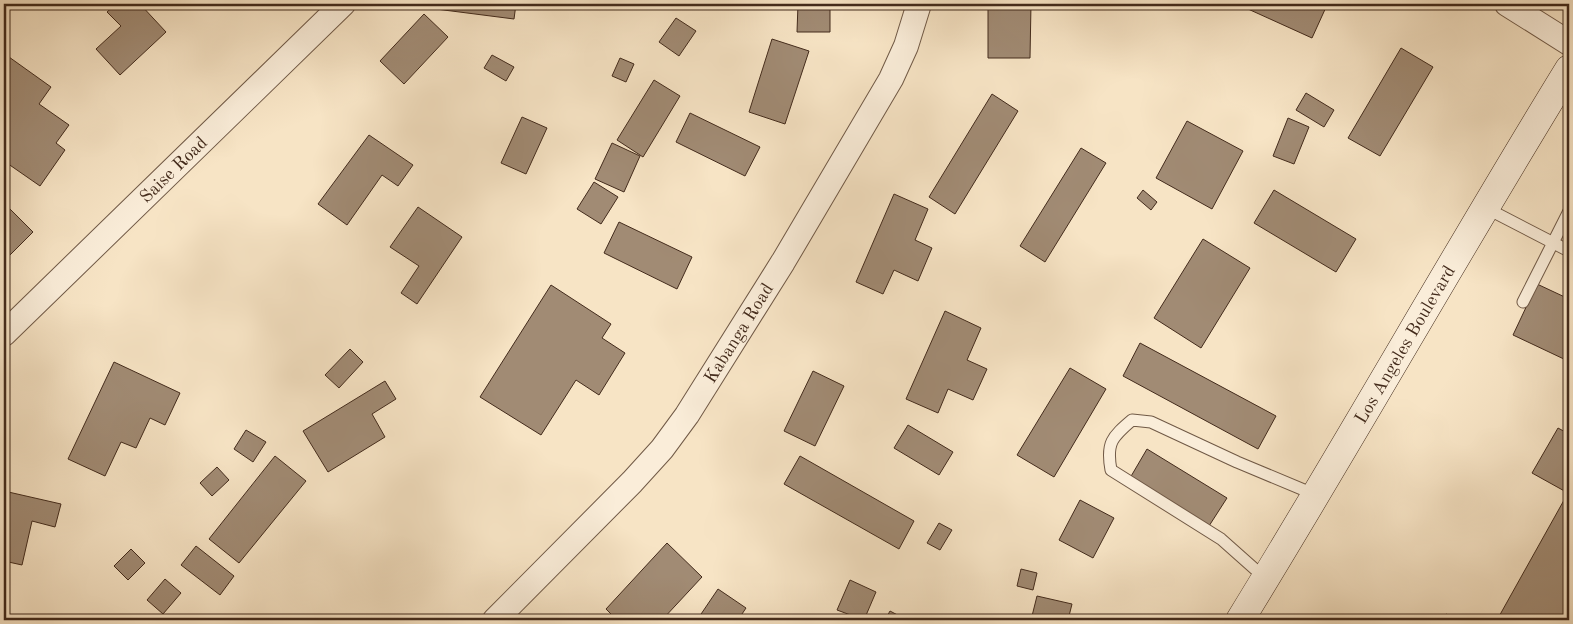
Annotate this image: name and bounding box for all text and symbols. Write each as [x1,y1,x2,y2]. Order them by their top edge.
street label: Saise Road [137,134,211,207]
street label: Los Angeles Boulevard [1352,263,1459,427]
street label: Kabanga Road [701,280,777,387]

